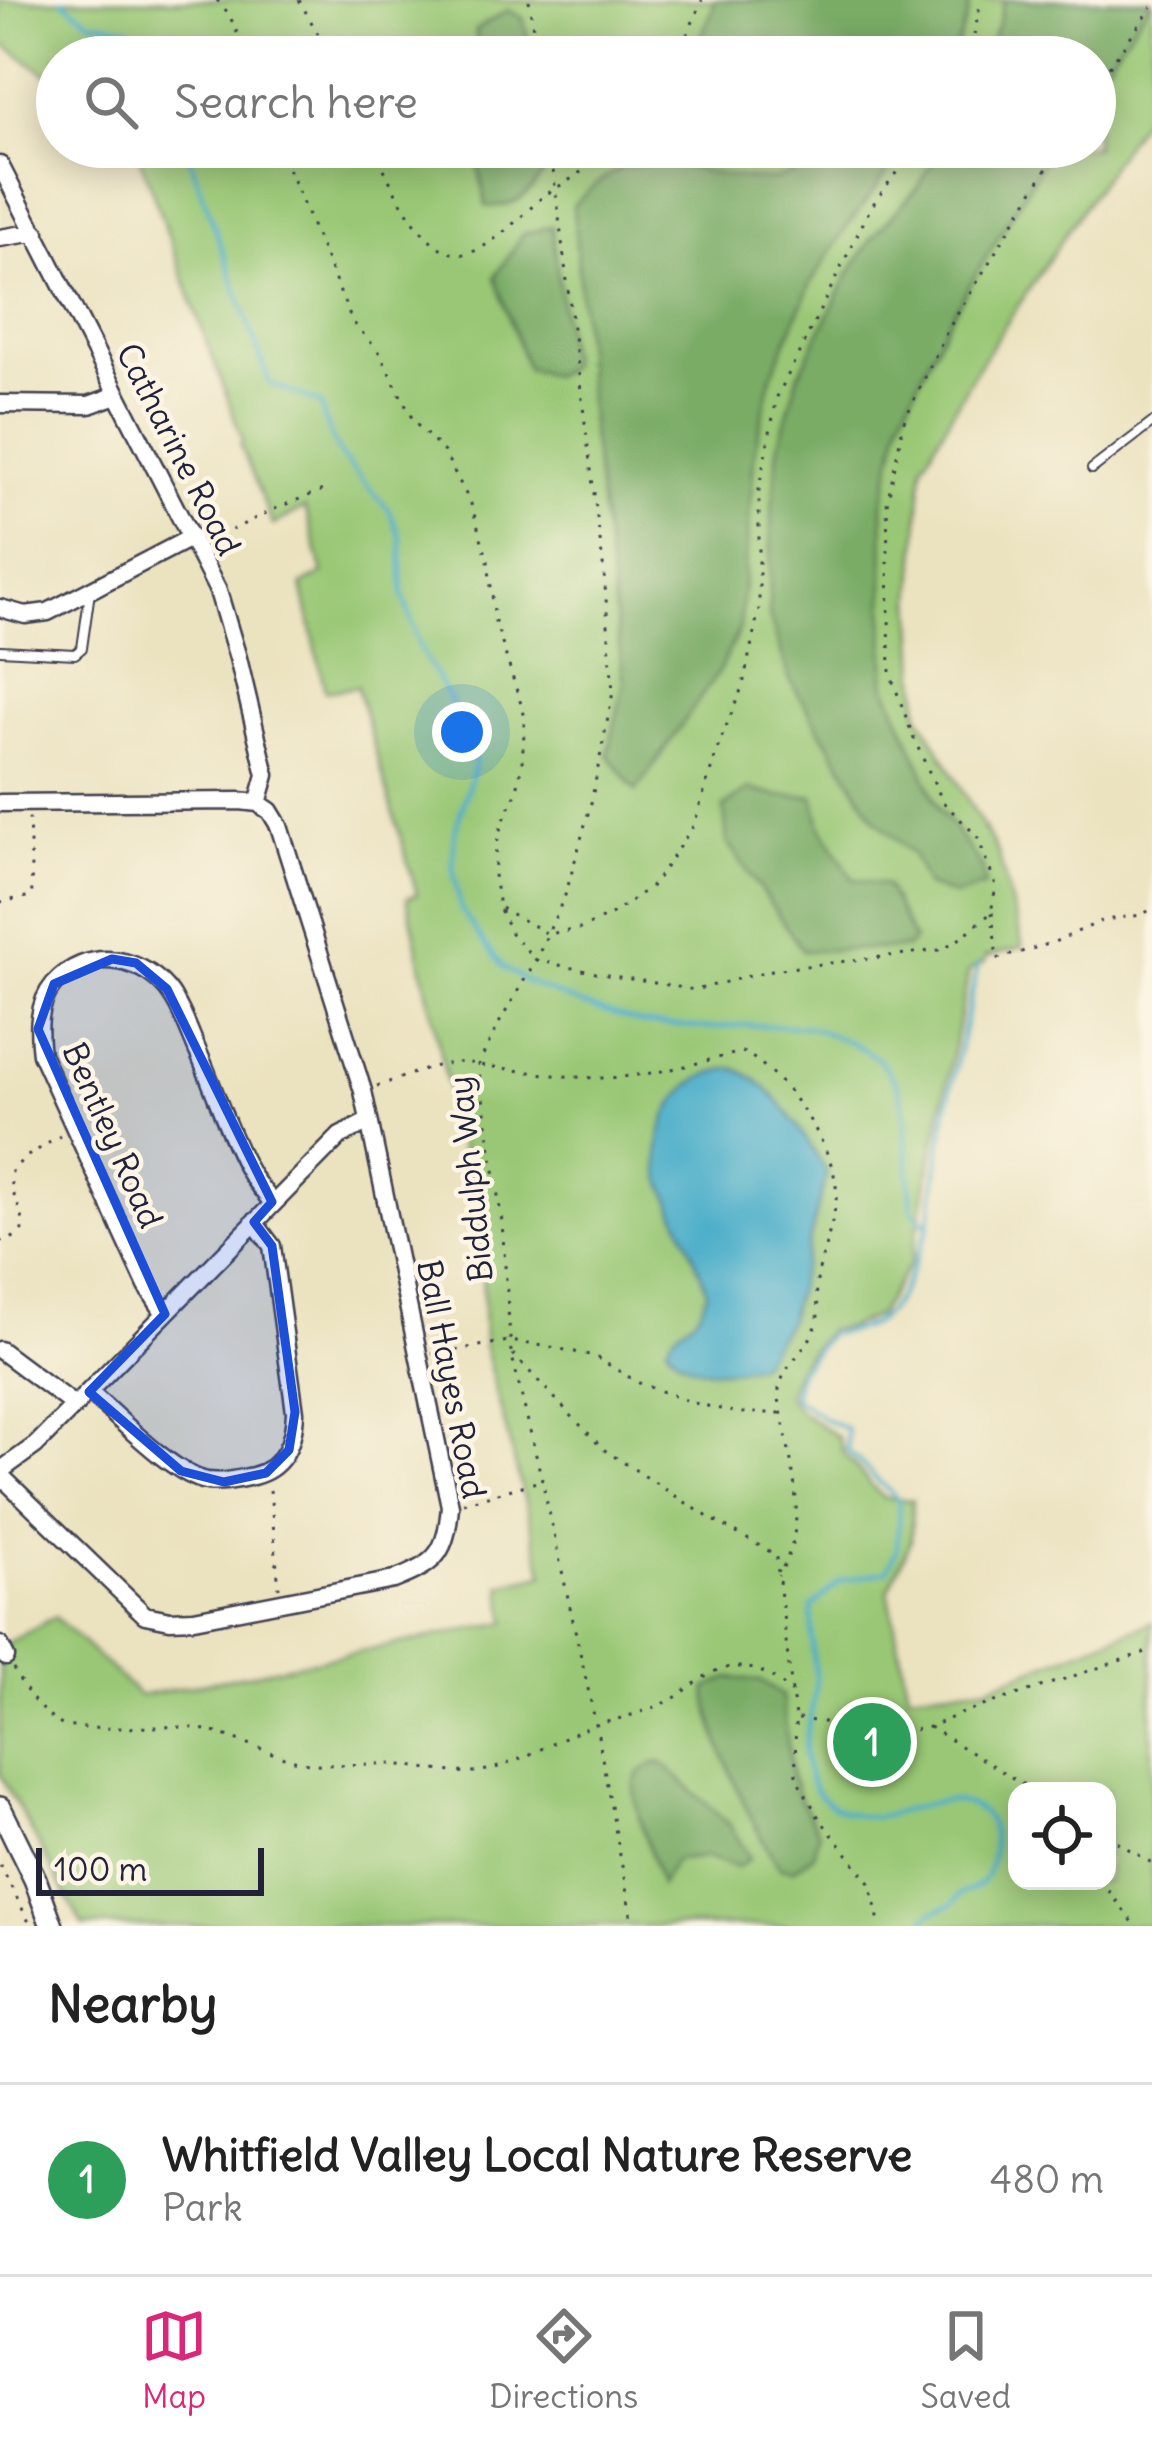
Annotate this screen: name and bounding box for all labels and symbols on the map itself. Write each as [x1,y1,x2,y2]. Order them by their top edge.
street label: Catharine Road [108,336,250,562]
your location [432,702,492,762]
street label: Bentley Road [53,1036,173,1234]
street label: Biddulph Way [438,1074,502,1284]
street label: Ball Hayes Road [408,1256,496,1502]
pin: 1 [833,1697,911,1787]
scale bar [36,1842,264,1895]

